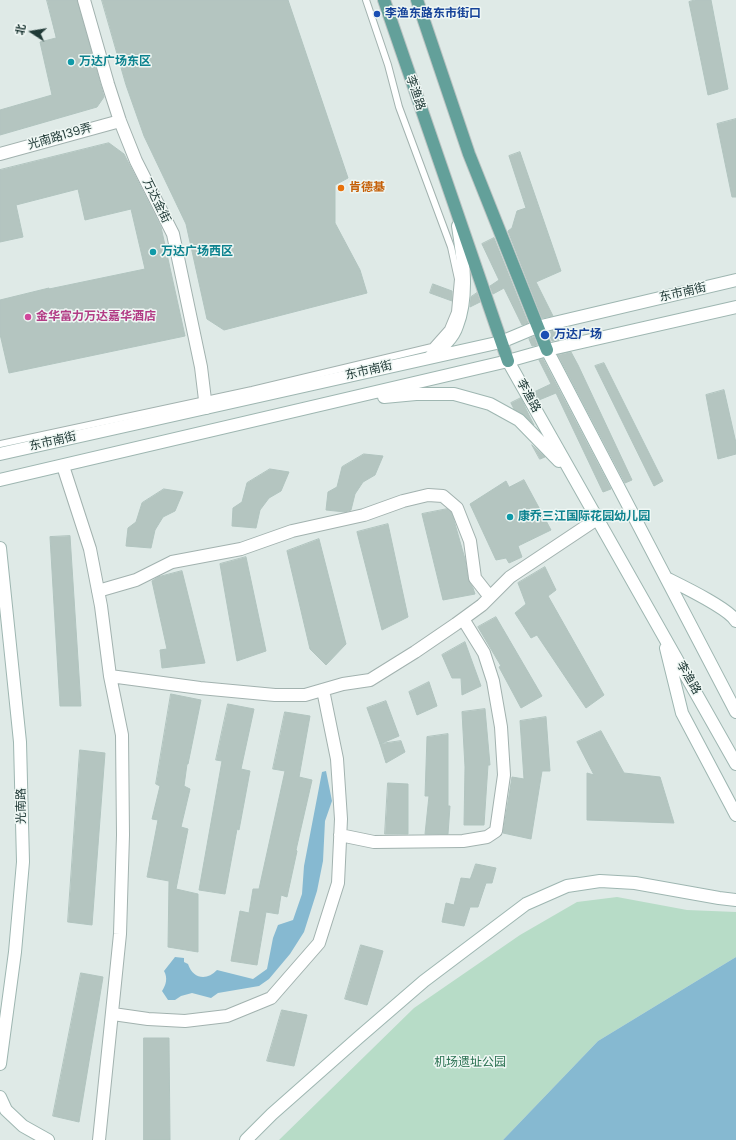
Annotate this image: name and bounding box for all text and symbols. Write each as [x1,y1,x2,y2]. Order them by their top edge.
place label: 李渔东路东市街口 [385,7,481,21]
marker: 李渔东路东市街口 [372,9,382,19]
north arrow [12,12,52,52]
text: 北 [11,22,29,37]
place label: 万达广场东区 [79,55,151,69]
marker: 万达广场东区 [66,57,76,67]
street label: 李渔路 [402,74,428,112]
street label: 光南路139弄 [26,121,94,153]
street label: 万达金街 [139,176,173,226]
place label: 肯德基 [349,181,385,195]
marker: 肯德基 [336,183,346,193]
place label: 万达广场西区 [161,245,233,259]
marker: 万达广场西区 [148,247,158,257]
street label: 东市南街 [658,281,708,305]
place label: 金华富力万达嘉华酒店 [36,310,156,324]
marker: 金华富力万达嘉华酒店 [23,312,33,322]
place label: 万达广场 [554,328,602,342]
marker: 万达广场 [539,329,551,341]
street label: 东市南街 [344,359,394,383]
street label: 李渔路 [513,377,543,415]
street label: 东市南街 [28,430,78,454]
place label: 康乔三江国际花园幼儿园 [518,510,650,524]
marker: 康乔三江国际花园幼儿园 [505,512,515,522]
street label: 李渔路 [673,659,703,697]
street label: 光南路 [14,788,30,824]
park label: 机场遗址公园 [434,1056,506,1070]

